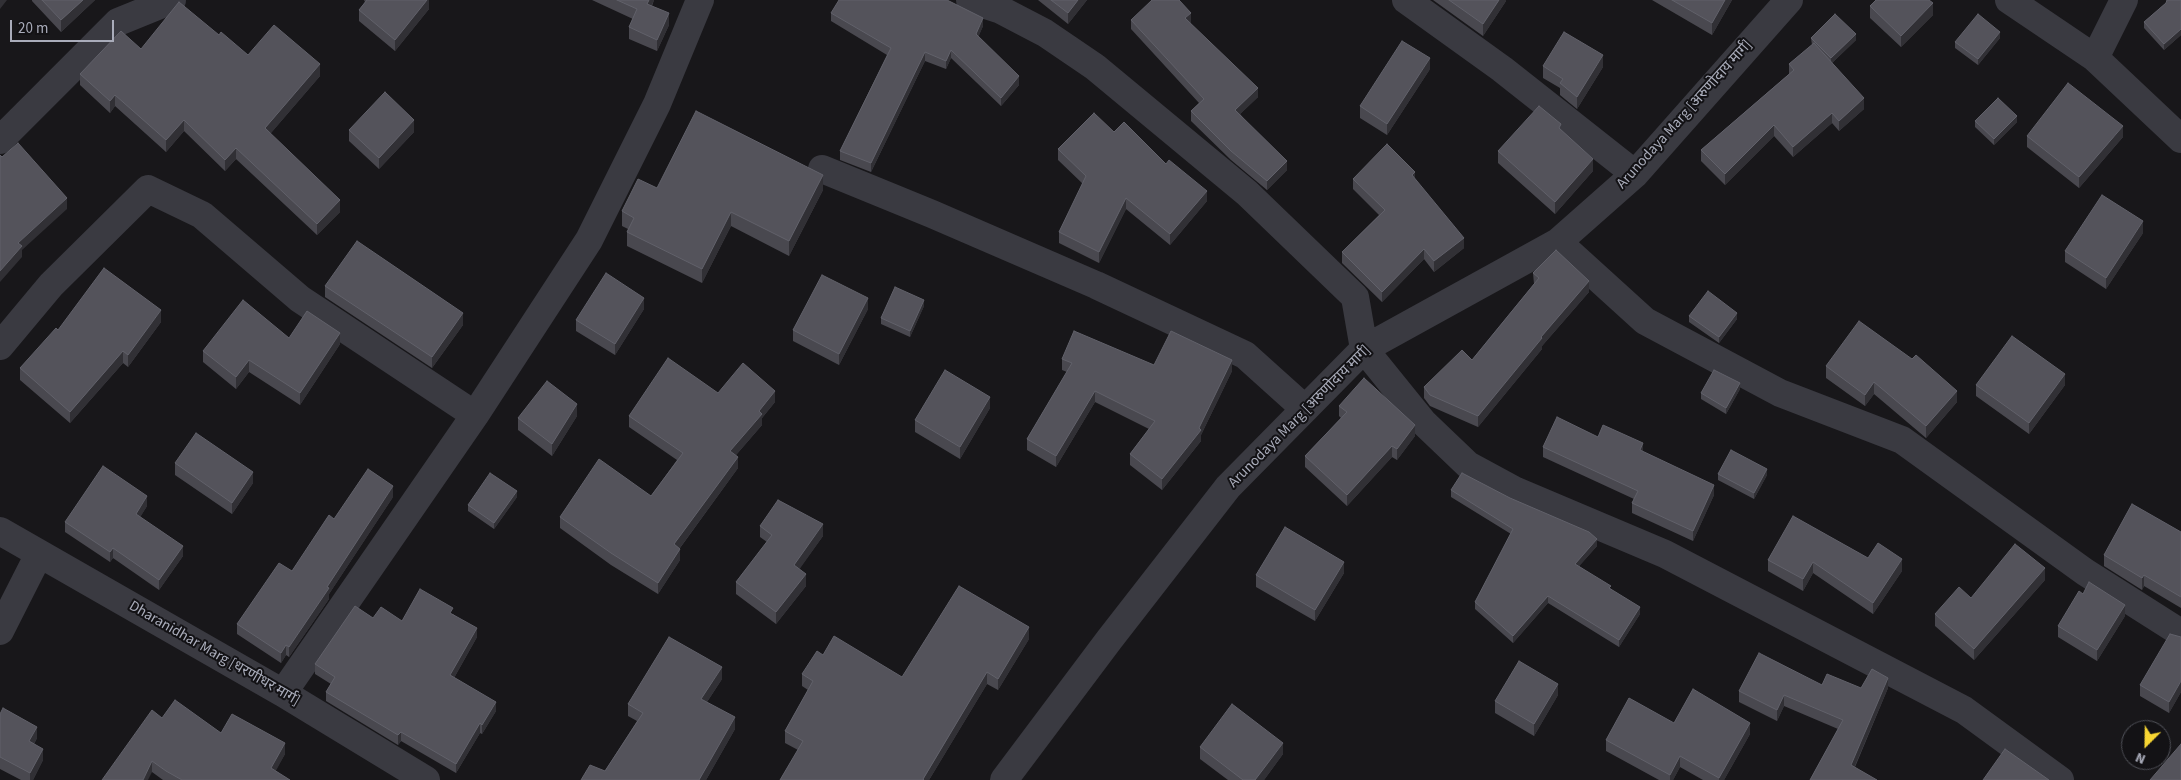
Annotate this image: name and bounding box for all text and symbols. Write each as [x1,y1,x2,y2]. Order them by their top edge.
scale bar [12,10,116,42]
text: 20 m [18,18,48,39]
street label: Arunodaya Marg [अरुणोदा‍य मार्ग] [1613,37,1757,193]
street label: Arunodaya Marg [अरुणोदा‍य मार्ग] [1225,342,1375,492]
street label: Dharanidhar Marg [धरणीधर मार्ग] [125,598,303,710]
north arrow [2121,720,2171,770]
text: N [2132,747,2149,769]

